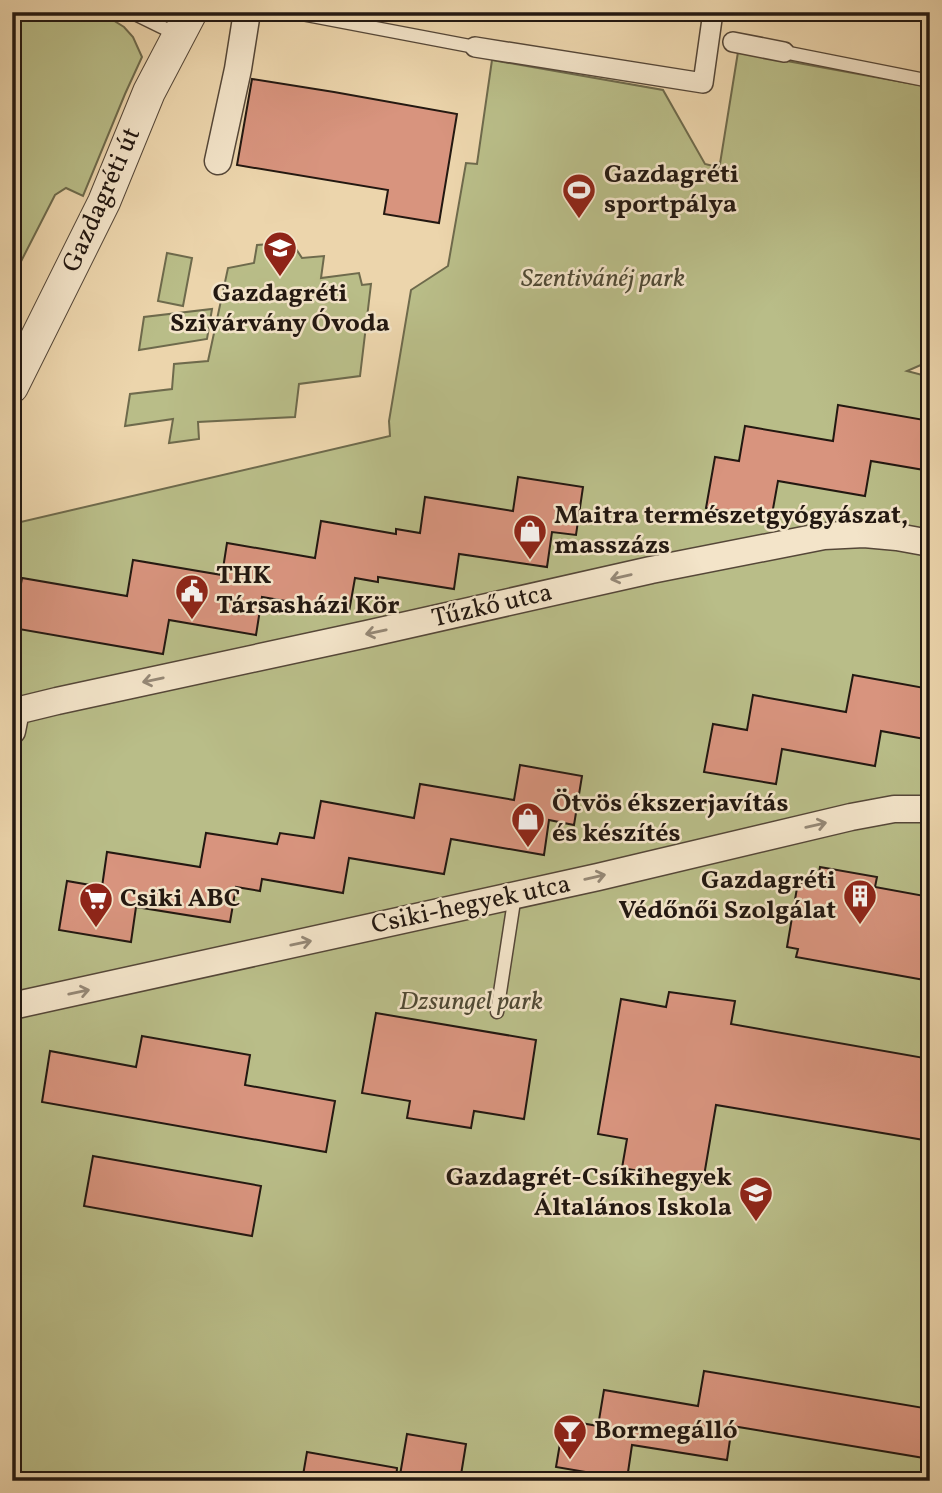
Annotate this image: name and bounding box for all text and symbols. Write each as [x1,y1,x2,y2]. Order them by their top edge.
street label: Gazdagréti út [54,122,150,278]
place label: Gazdagréti sportpálya [604,157,739,223]
sports icon: Gazdagréti sportpálya [560,171,598,220]
school or university icon: Gazdagréti Szivárvány Óvoda [261,229,299,278]
park label: Szentivánéj park [521,261,685,297]
place label: Gazdagréti Szivárvány Óvoda [170,276,390,342]
place label: Maitra természetgyógyászat, masszázs [554,498,908,564]
shop icon: Maitra természetgyógyászat, masszázs [511,512,549,561]
place label: THK Társasházi Kör [216,558,400,624]
one-way arrow [610,570,633,584]
public building icon: THK Társasházi Kör [173,572,211,621]
street label: Tűzkő utca [428,575,556,637]
one-way arrow [365,626,388,640]
one-way arrow [142,674,165,688]
place label: Ötvös ékszerjavítás és készítés [552,786,788,852]
shop icon: Ötvös ékszerjavítás és készítés [509,800,547,849]
one-way arrow [804,818,827,831]
place label: Gazdagréti Védőnői Szolgálat [618,863,836,929]
street label: Csiki-hegyek utca [368,866,574,944]
one-way arrow [583,870,606,884]
building icon: Gazdagréti Védőnői Szolgálat [841,877,879,926]
supermarket icon: Csiki ABC [77,880,115,929]
place label: Csiki ABC [120,881,240,917]
one-way arrow [289,935,312,949]
one-way arrow [67,984,90,998]
park label: Dzsungel park [399,984,543,1020]
place label: Gazdagrét-Csíkihegyek Általános Iskola [446,1160,732,1226]
school or university icon: Gazdagrét-Csíkihegyek Általános Iskola [737,1174,775,1223]
bar icon: Bormegálló [551,1412,589,1461]
place label: Bormegálló [594,1413,738,1449]

